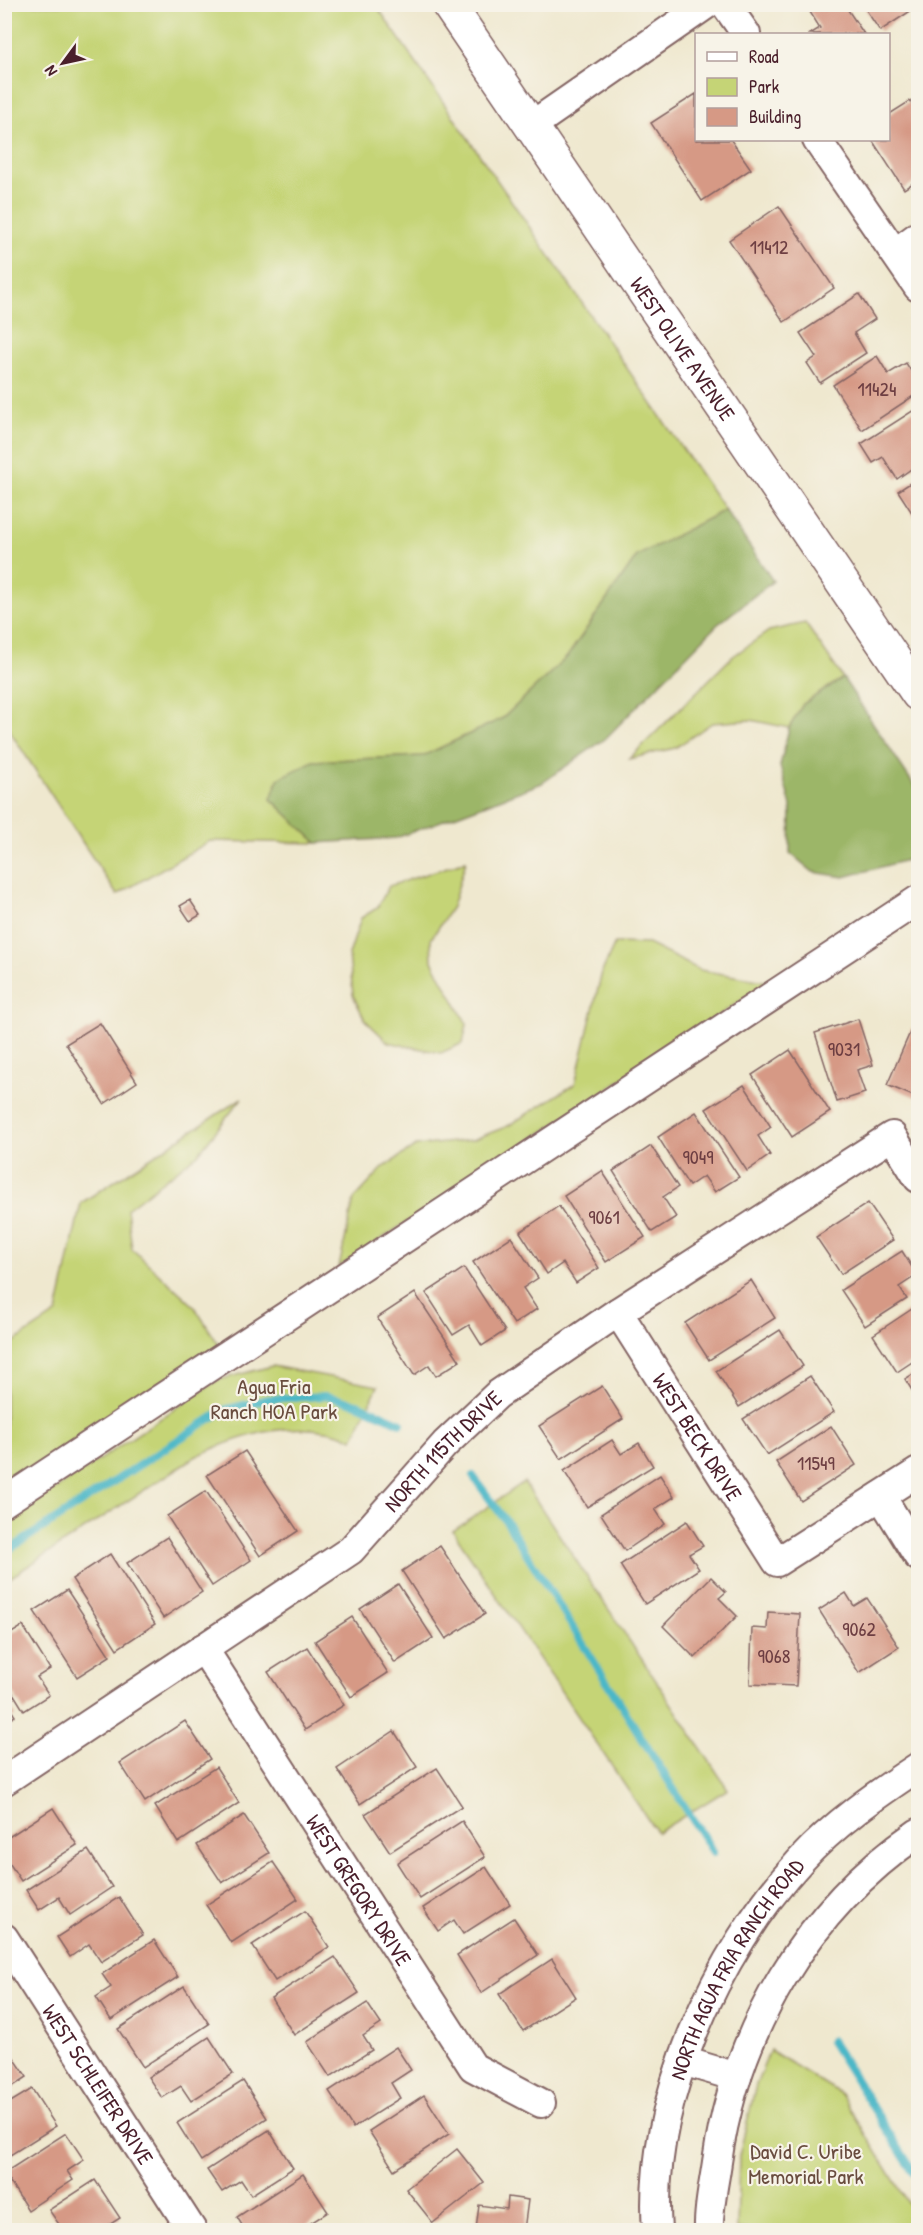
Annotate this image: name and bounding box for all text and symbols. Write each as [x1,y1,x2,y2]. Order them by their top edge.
north arrow [33,33,93,93]
legend [695,33,890,141]
text: Road [749,44,779,69]
text: N [39,61,62,81]
text: Park [749,74,780,99]
text: Building [749,104,801,129]
house number: 11412 [750,233,789,260]
street label: WEST OLIVE AVENUE [623,271,743,427]
house number: 11424 [858,375,896,402]
house number: 9031 [828,1035,860,1062]
house number: 9049 [682,1143,714,1170]
house number: 9061 [588,1203,620,1230]
street label: WEST BECK DRIVE [646,1367,749,1507]
park label: Agua Fria Ranch HOA Park [211,1371,337,1426]
street label: NORTH 115TH DRIVE [377,1383,508,1518]
house number: 11549 [797,1449,835,1476]
house number: 9062 [842,1615,876,1642]
house number: 9068 [758,1642,790,1669]
street label: WEST GREGORY DRIVE [299,1809,419,1972]
street label: NORTH AGUA FRIA RANCH ROAD [662,1851,811,2083]
street label: WEST SCHLEIFER DRIVE [35,1998,161,2170]
park label: David C. Uribe Memorial Park [748,2136,864,2191]

